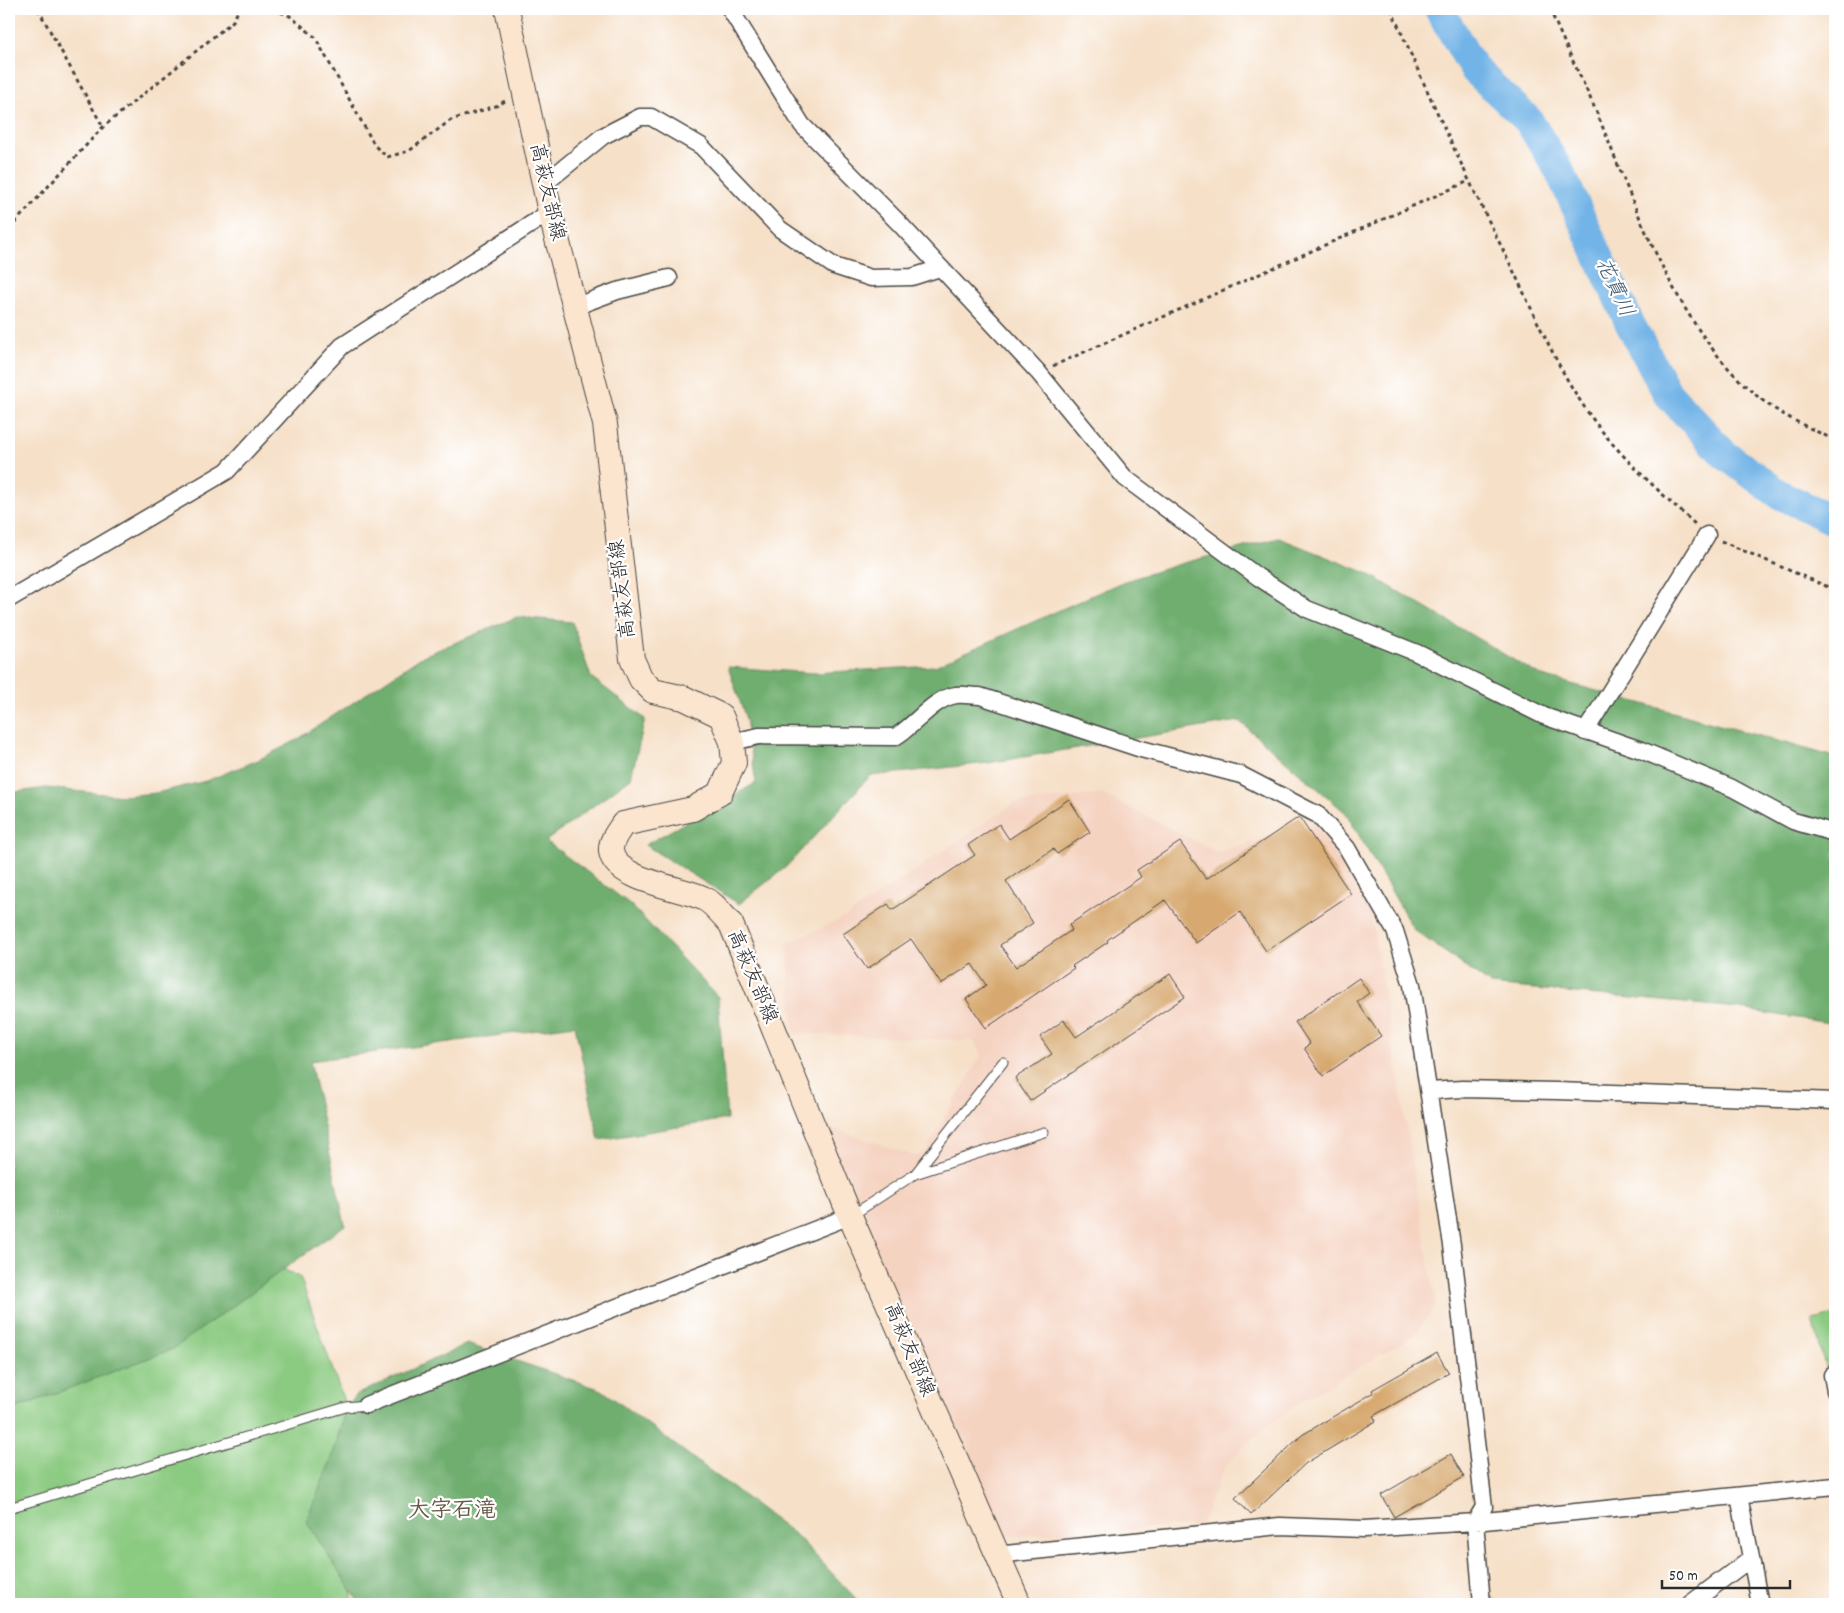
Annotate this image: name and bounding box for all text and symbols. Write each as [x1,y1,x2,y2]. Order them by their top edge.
street label: 高萩友部線 [521,140,571,244]
water label: 花貫川 [1586,253,1640,323]
street label: 高萩友部線 [604,538,644,640]
street label: 高萩友部線 [719,926,783,1028]
street label: 高萩友部線 [876,1299,940,1401]
district label: 大字石滝 [408,1496,496,1527]
scale bar [1662,1558,1789,1590]
text: 50 m [1669,1566,1698,1588]

